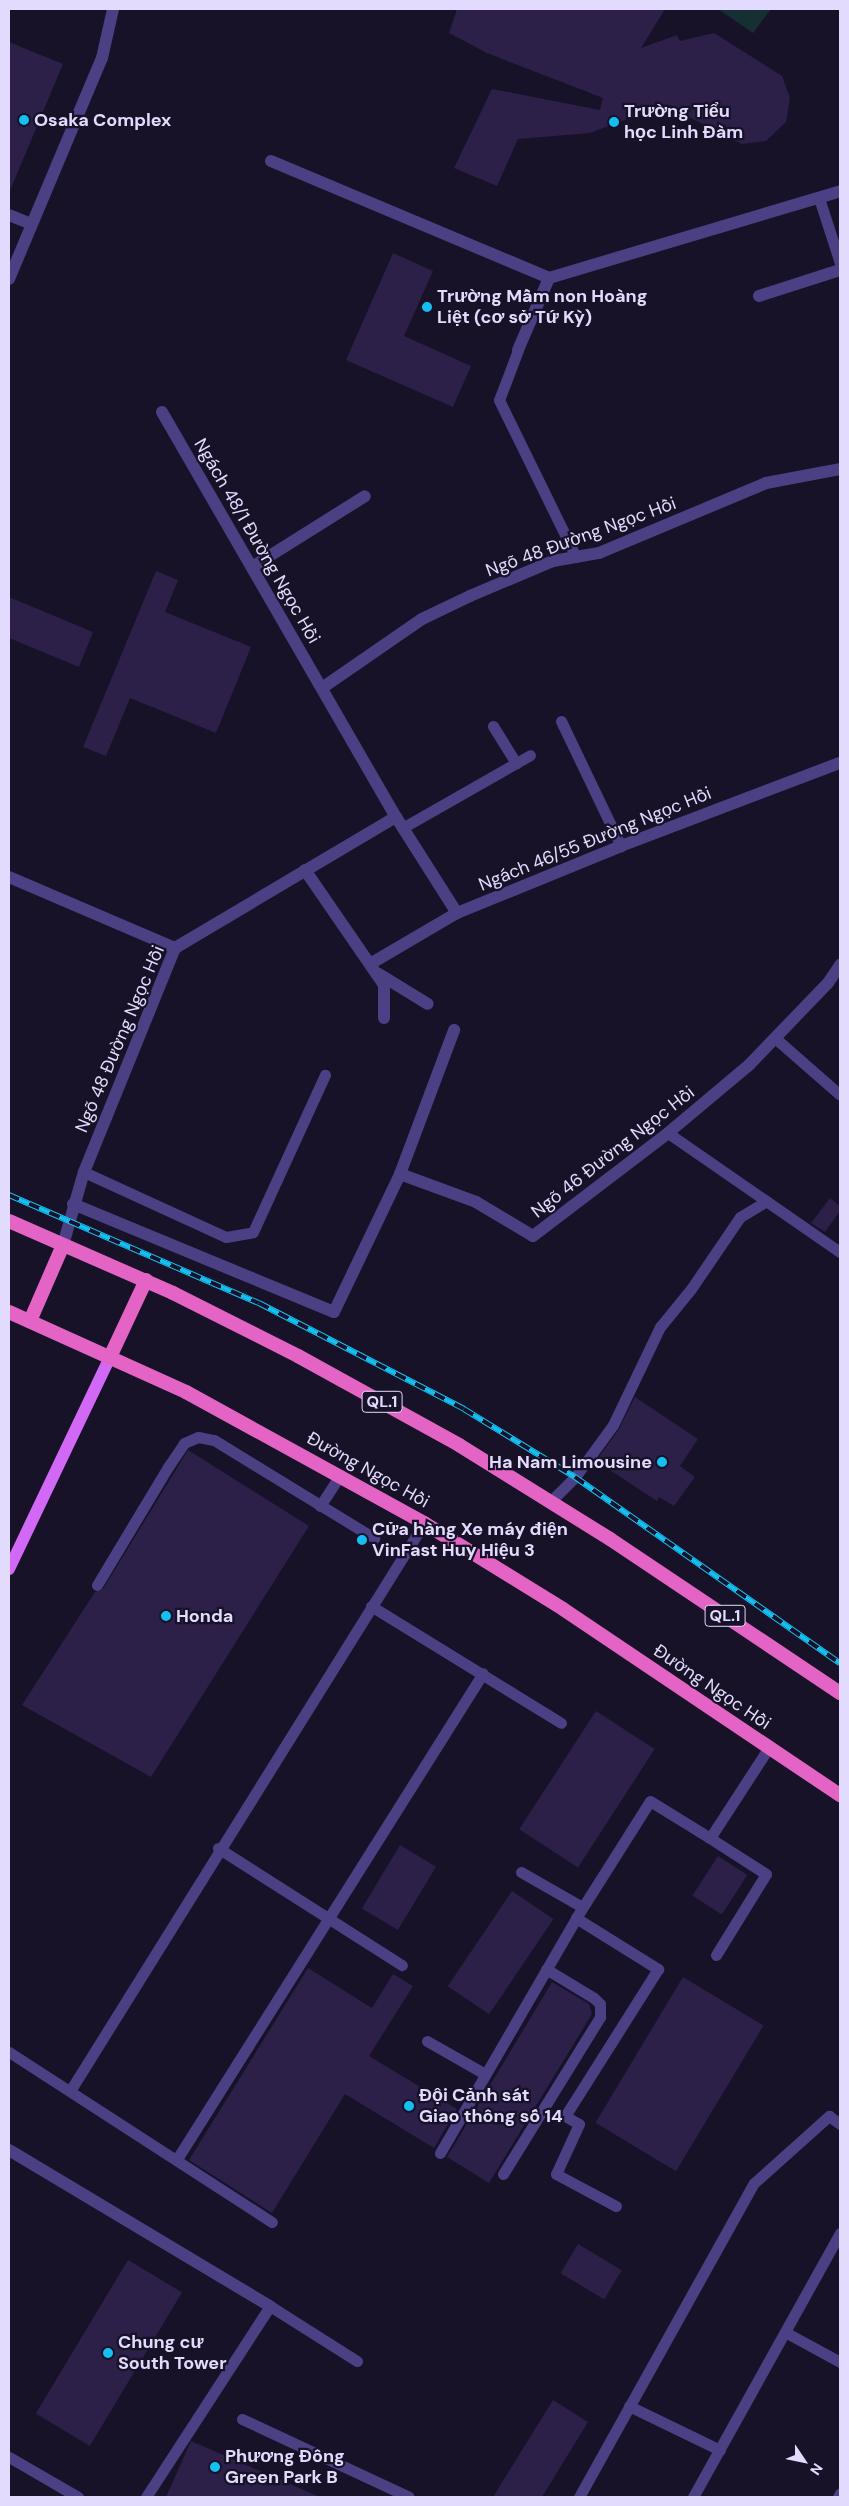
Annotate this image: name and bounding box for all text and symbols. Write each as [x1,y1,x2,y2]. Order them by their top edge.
place label: Trường Tiểu học Linh Đàm [624,101,743,144]
place label: Osaka Complex [34,109,171,131]
marker: Osaka Complex [18,114,30,126]
marker: Trường Tiểu học Linh Đàm [608,116,620,128]
place label: Trường Mầm non Hoàng Liệt (cơ sở Tứ Kỳ) [437,286,647,328]
marker: Trường Mầm non Hoàng Liệt (cơ sở Tứ Kỳ) [421,301,433,313]
street label: Ngách 48/1 Đường Ngọc Hồi [189,435,325,647]
street label: Ngõ 48 Đường Ngọc Hồi [483,493,679,581]
street label: Ngách 46/55 Đường Ngọc Hồi [475,782,715,896]
street label: Ngõ 48 Đường Ngọc Hồi [71,942,169,1136]
street label: Ngõ 46 Đường Ngọc Hồi [527,1082,699,1222]
road number: QL.1 [361,1388,403,1415]
street label: Đường Ngọc Hồi [303,1427,433,1513]
place label: Ha Nam Limousine [489,1451,652,1473]
marker: Ha Nam Limousine [656,1456,668,1468]
place label: Cửa hàng Xe máy điện VinFast Huy Hiệu 3 [372,1519,568,1562]
marker: Cửa hàng Xe máy điện VinFast Huy Hiệu 3 [356,1534,368,1546]
road number: QL.1 [704,1602,746,1630]
place label: Honda [176,1605,233,1627]
marker: Honda [160,1610,172,1622]
street label: Đường Ngọc Hồi [649,1640,775,1734]
place label: Đội Cảnh sát Giao thông số 14 [419,2085,563,2128]
marker: Đội Cảnh sát Giao thông số 14 [403,2100,415,2112]
place label: Chung cư South Tower [118,2332,227,2374]
marker: Chung cư South Tower [102,2347,114,2359]
north arrow [779,2436,829,2486]
place label: Phương Đông Green Park B [225,2446,345,2488]
text: N [806,2460,827,2479]
marker: Phương Đông Green Park B [209,2461,221,2473]

